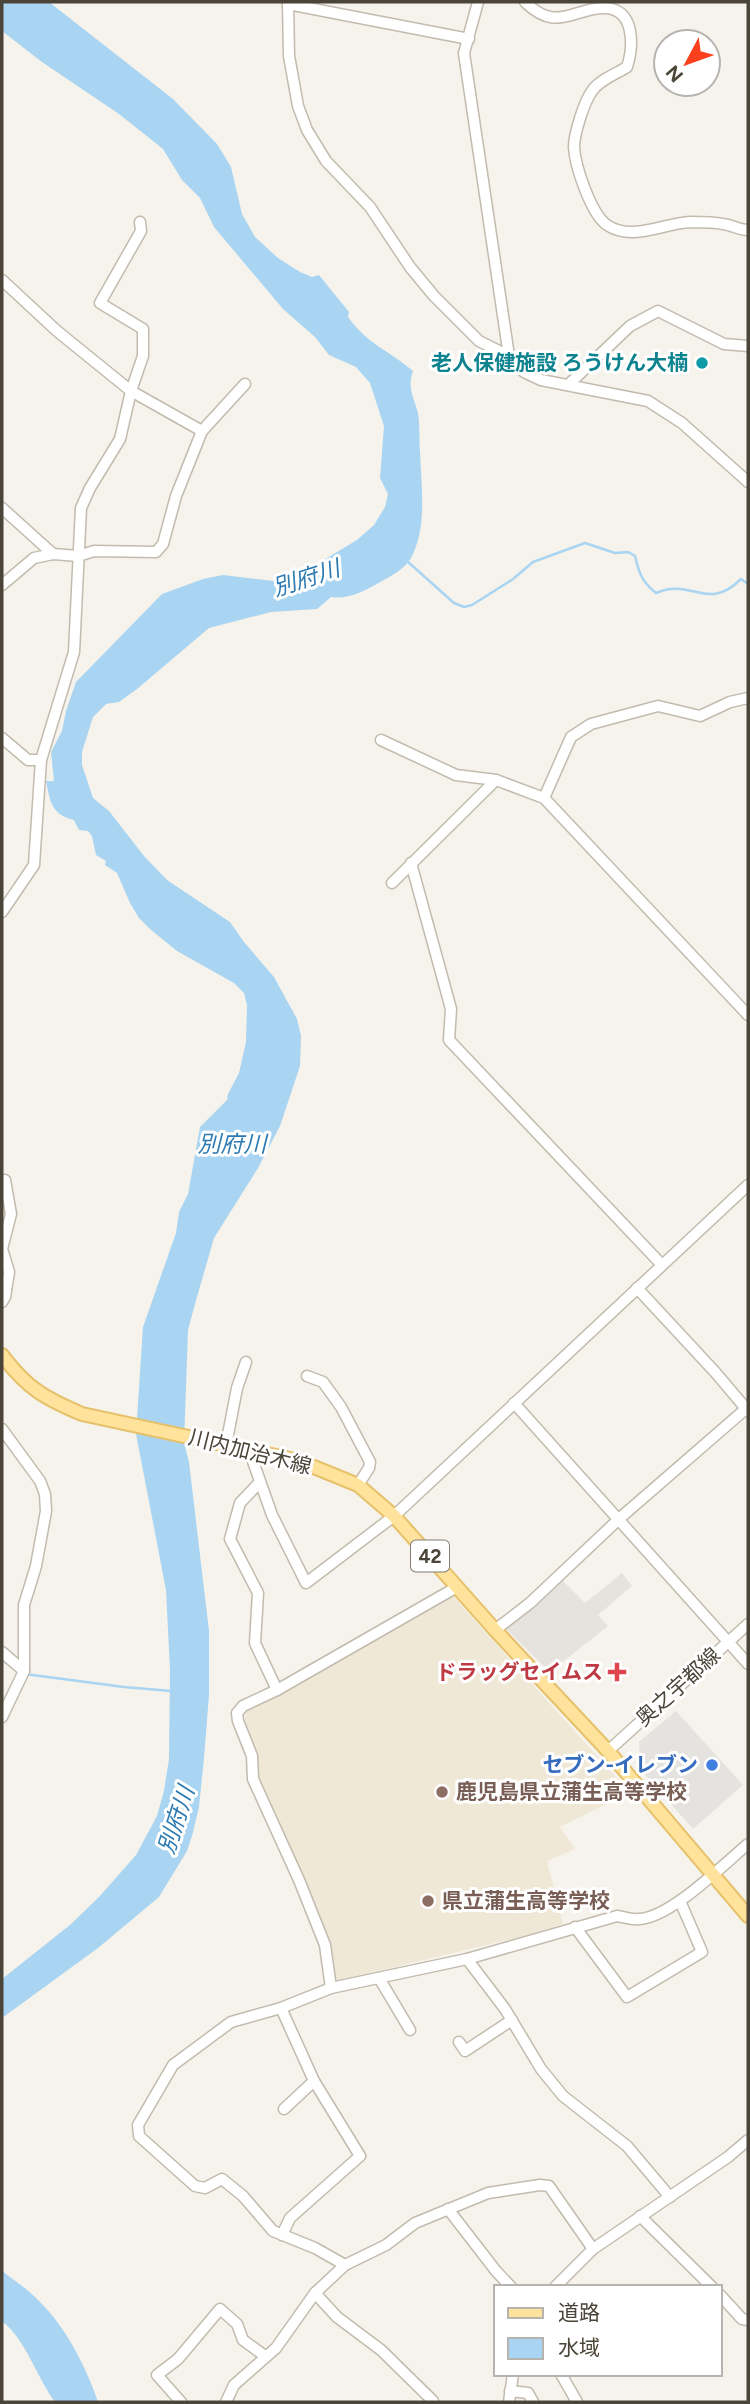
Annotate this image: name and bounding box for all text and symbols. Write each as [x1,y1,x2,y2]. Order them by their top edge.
north arrow [652,28,722,98]
text: N [661,61,688,87]
place label: 老人保健施設 ろうけん大楠 [431,350,688,375]
marker: 老人保健施設 ろうけん大楠 [694,355,710,371]
water label: 別府川 [269,553,346,602]
water label: 別府川 [198,1130,270,1158]
street label: 川内加治木線 [186,1424,314,1479]
road number: 42 [411,1540,449,1572]
street label: 奥之宇都線 [630,1642,725,1731]
place label: ドラッグセイムス [435,1659,603,1684]
marker: ドラッグセイムス [609,1664,625,1680]
place label: セブン-イレブン [542,1752,698,1777]
marker: セブン-イレブン [704,1757,720,1773]
place label: 鹿児島県立蒲生高等学校 [456,1779,687,1804]
water label: 別府川 [152,1780,201,1857]
marker: 鹿児島県立蒲生高等学校 [434,1784,450,1800]
place label: 県立蒲生高等学校 [442,1888,610,1913]
marker: 県立蒲生高等学校 [420,1893,436,1909]
legend [494,2285,722,2376]
text: 道路 [558,2300,600,2325]
text: 水域 [558,2335,600,2360]

